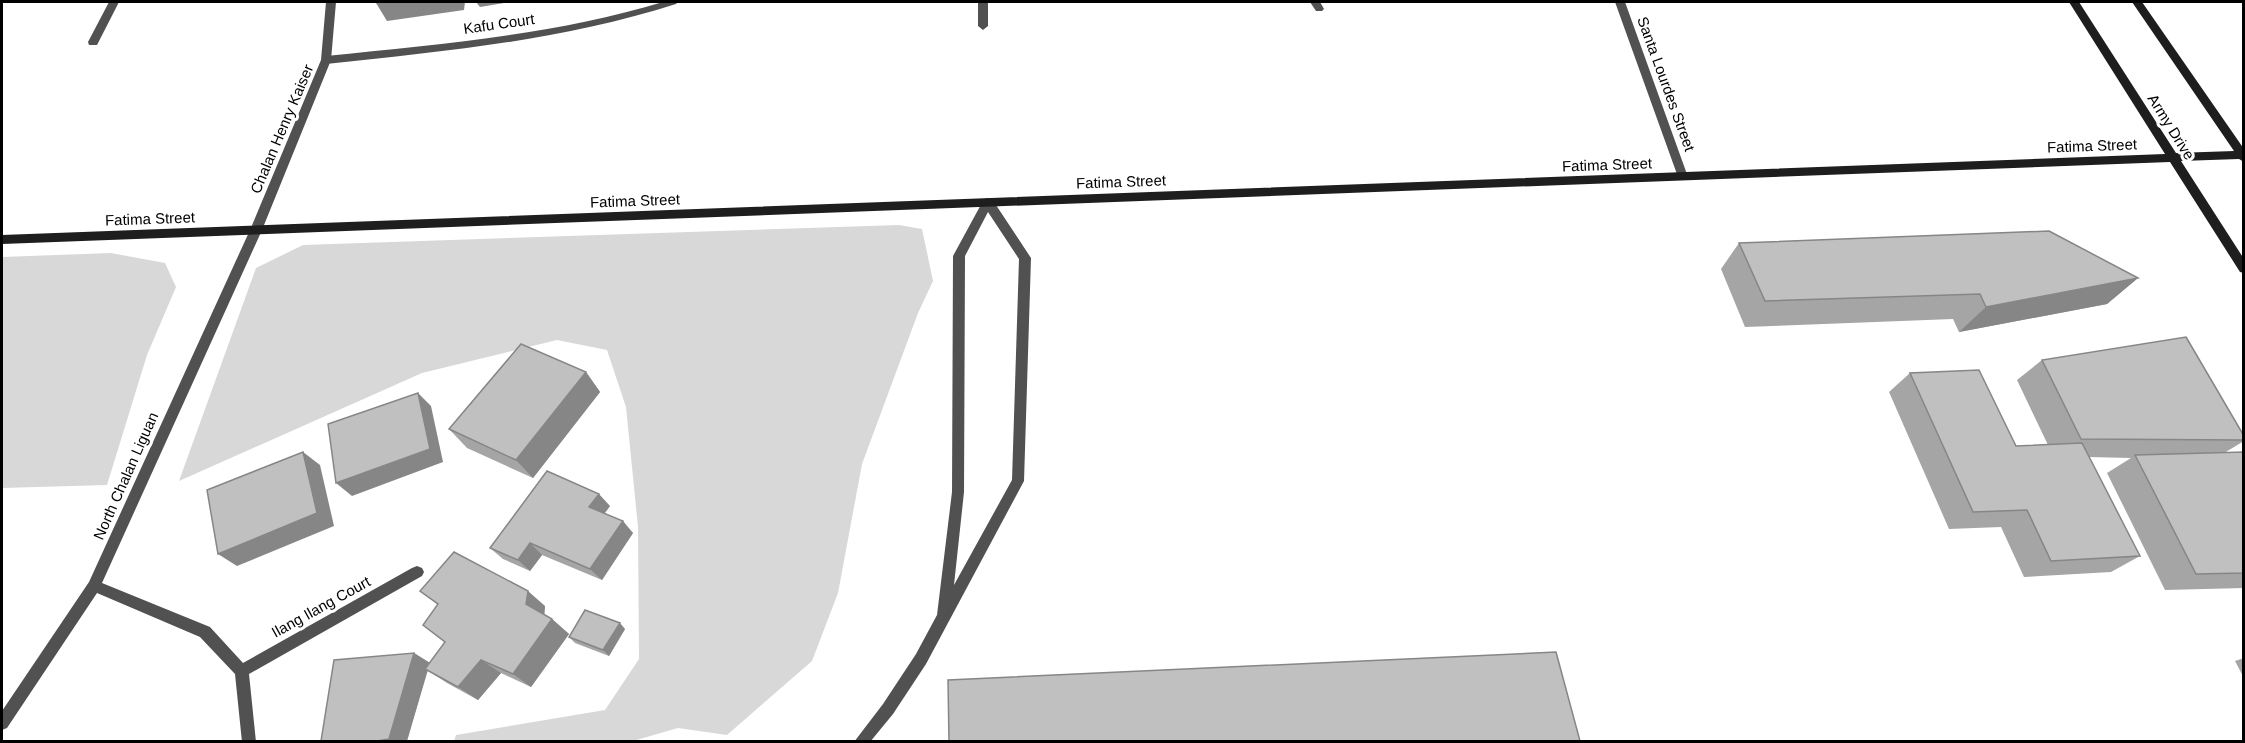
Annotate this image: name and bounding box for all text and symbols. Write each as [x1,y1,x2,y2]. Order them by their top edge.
street label: Kafu Court [462,10,536,37]
street label: Santa Lourdes Street [1634,14,1699,154]
street label: Chalan Henry Kaiser [247,62,316,196]
street label: Army Drive [2145,91,2198,163]
street label: Fatima Street [2047,135,2138,156]
street label: Fatima Street [1562,154,1653,175]
street label: Fatima Street [1076,171,1167,192]
street label: Fatima Street [590,190,681,211]
street label: Fatima Street [105,208,196,229]
street label: North Chalan Liguan [90,409,161,542]
street label: Ilang Ilang Court [268,572,374,641]

